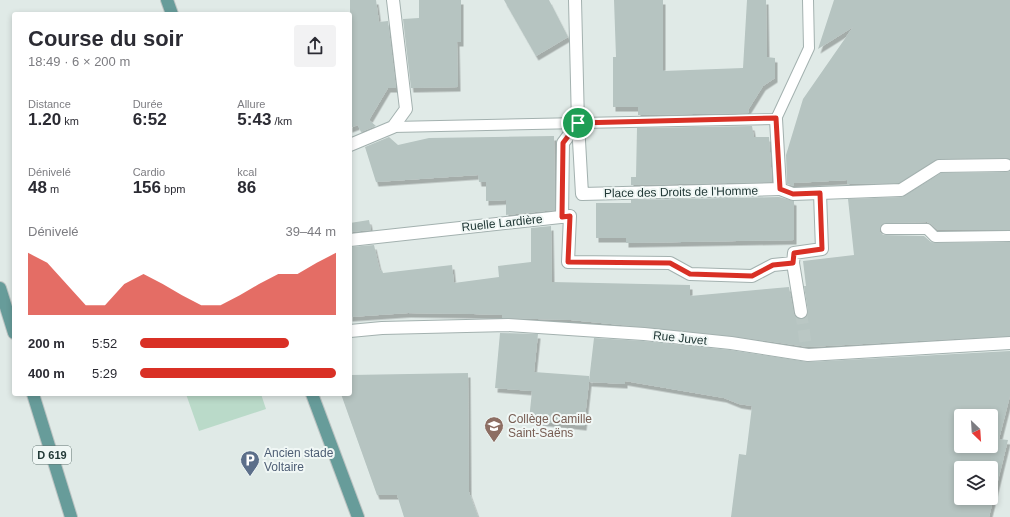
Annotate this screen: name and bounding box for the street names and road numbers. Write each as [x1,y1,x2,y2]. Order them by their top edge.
street label: Place des Droits de l'Homme [604,184,759,200]
street label: Ruelle Lardière [461,212,544,234]
street label: Rue Juvet [652,328,708,348]
road number: D 619 [33,446,71,464]

